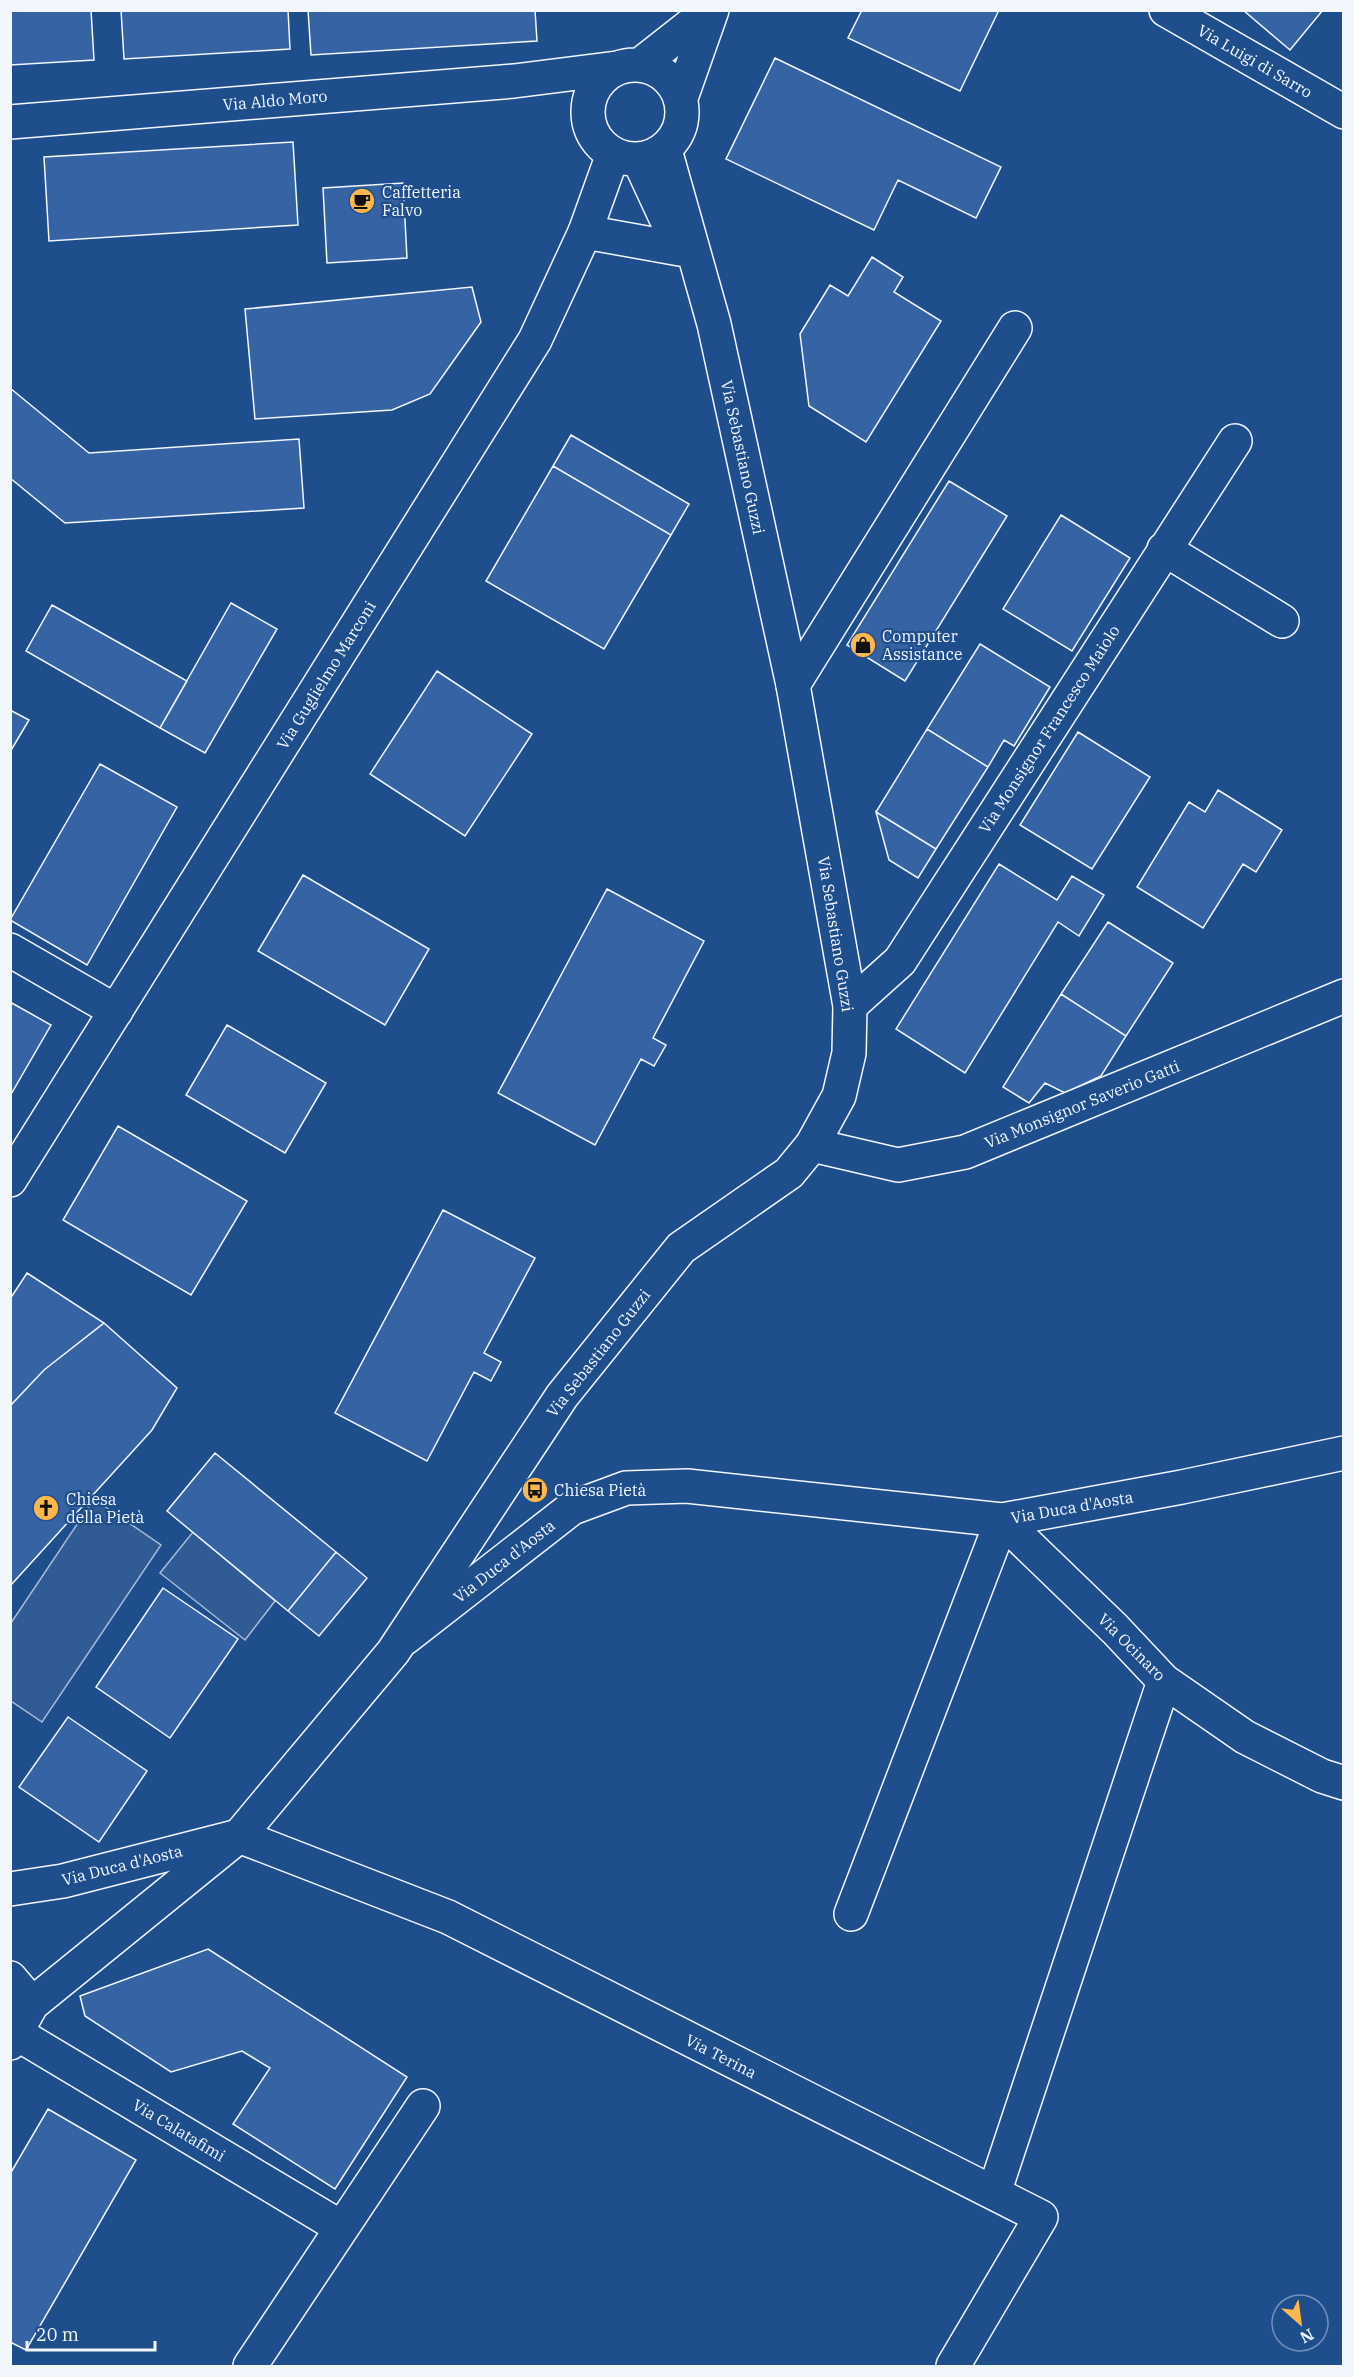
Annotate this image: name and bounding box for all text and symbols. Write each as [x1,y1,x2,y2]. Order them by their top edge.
street label: Via Luigi di Sarro [1194,20,1316,102]
street label: Via Aldo Moro [222,85,328,115]
place label: Caffetteria Falvo [382,182,461,220]
cafe icon: Caffetteria Falvo [347,186,377,216]
street label: Via Sebastiano Guzzi [717,378,769,536]
street label: Via Guglielmo Marconi [272,597,380,753]
street label: Via Monsignor Francesco Maiolo [974,621,1124,837]
place label: Computer Assistance [882,626,963,664]
shop icon: Computer Assistance [848,630,878,660]
street label: Via Sebastiano Guzzi [814,855,858,1013]
street label: Via Monsignor Saverio Gatti [981,1056,1183,1152]
street label: Via Sebastiano Guzzi [542,1285,654,1421]
bus stop icon: Chiesa Pietà [520,1475,550,1505]
place label: Chiesa Pietà [554,1480,647,1500]
street label: Via Duca d'Aosta [1009,1486,1135,1528]
place label: Chiesa della Pietà [66,1489,145,1527]
church icon: Chiesa della Pietà [31,1493,61,1523]
street label: Via Duca d'Aosta [449,1515,559,1607]
street label: Via Ocinaro [1094,1609,1170,1685]
street label: Via Duca d'Aosta [60,1840,185,1890]
street label: Via Terina [682,2030,760,2083]
street label: Via Calatafimi [129,2094,229,2166]
north arrow [1270,2293,1330,2353]
scale bar [27,2314,154,2352]
text: 20 m [36,2323,79,2346]
text: N [1297,2324,1317,2348]

